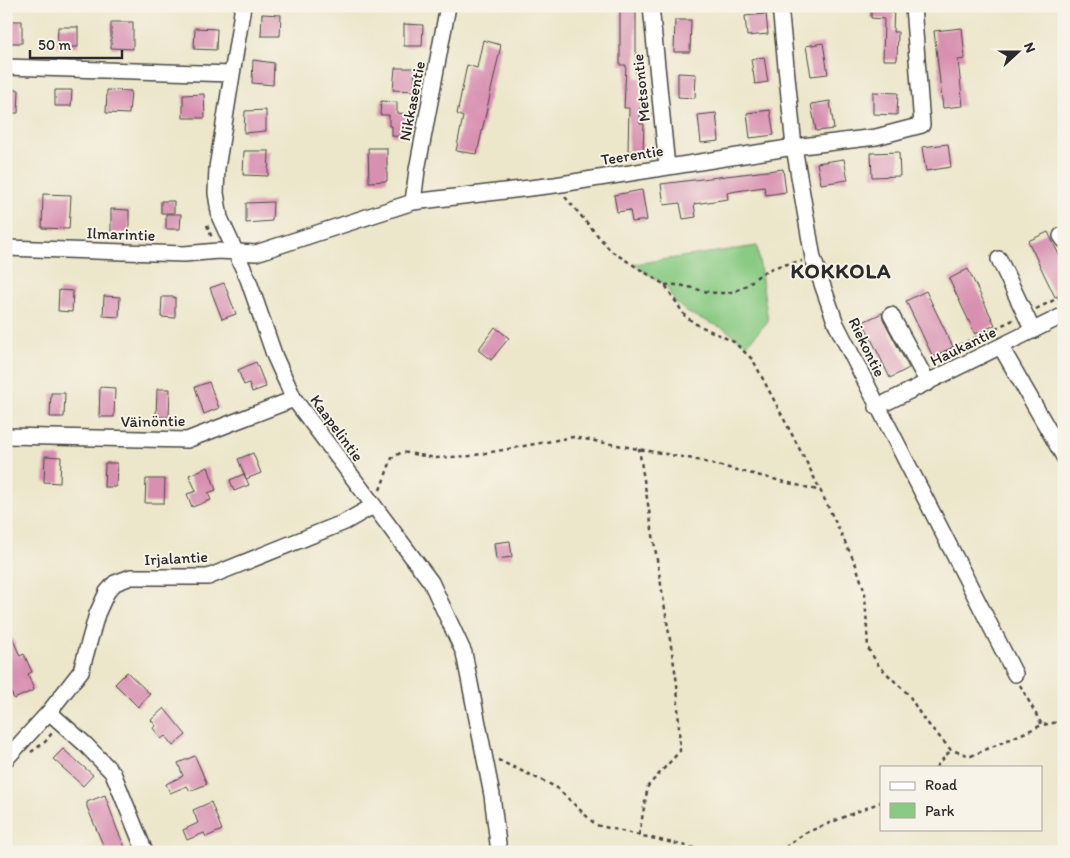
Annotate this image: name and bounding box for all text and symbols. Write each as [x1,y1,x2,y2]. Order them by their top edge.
scale bar [30,28,122,60]
north arrow [992,28,1042,78]
text: 50 m [38,36,71,54]
text: N [1020,40,1039,55]
street label: Metsontie [628,53,654,123]
street label: Nikkasentie [395,60,429,142]
street label: Teerentie [599,141,665,169]
street label: Ilmarintie [86,223,156,245]
district label: KOKKOLA [790,258,892,283]
street label: Riekontie [844,314,890,380]
street label: Haukantie [927,322,999,370]
street label: Kaapelintie [306,391,368,465]
street label: Väinöntie [120,411,186,431]
street label: Irjalantie [144,547,208,569]
legend [880,766,1042,830]
text: Road [925,776,958,794]
text: Park [925,802,955,820]

